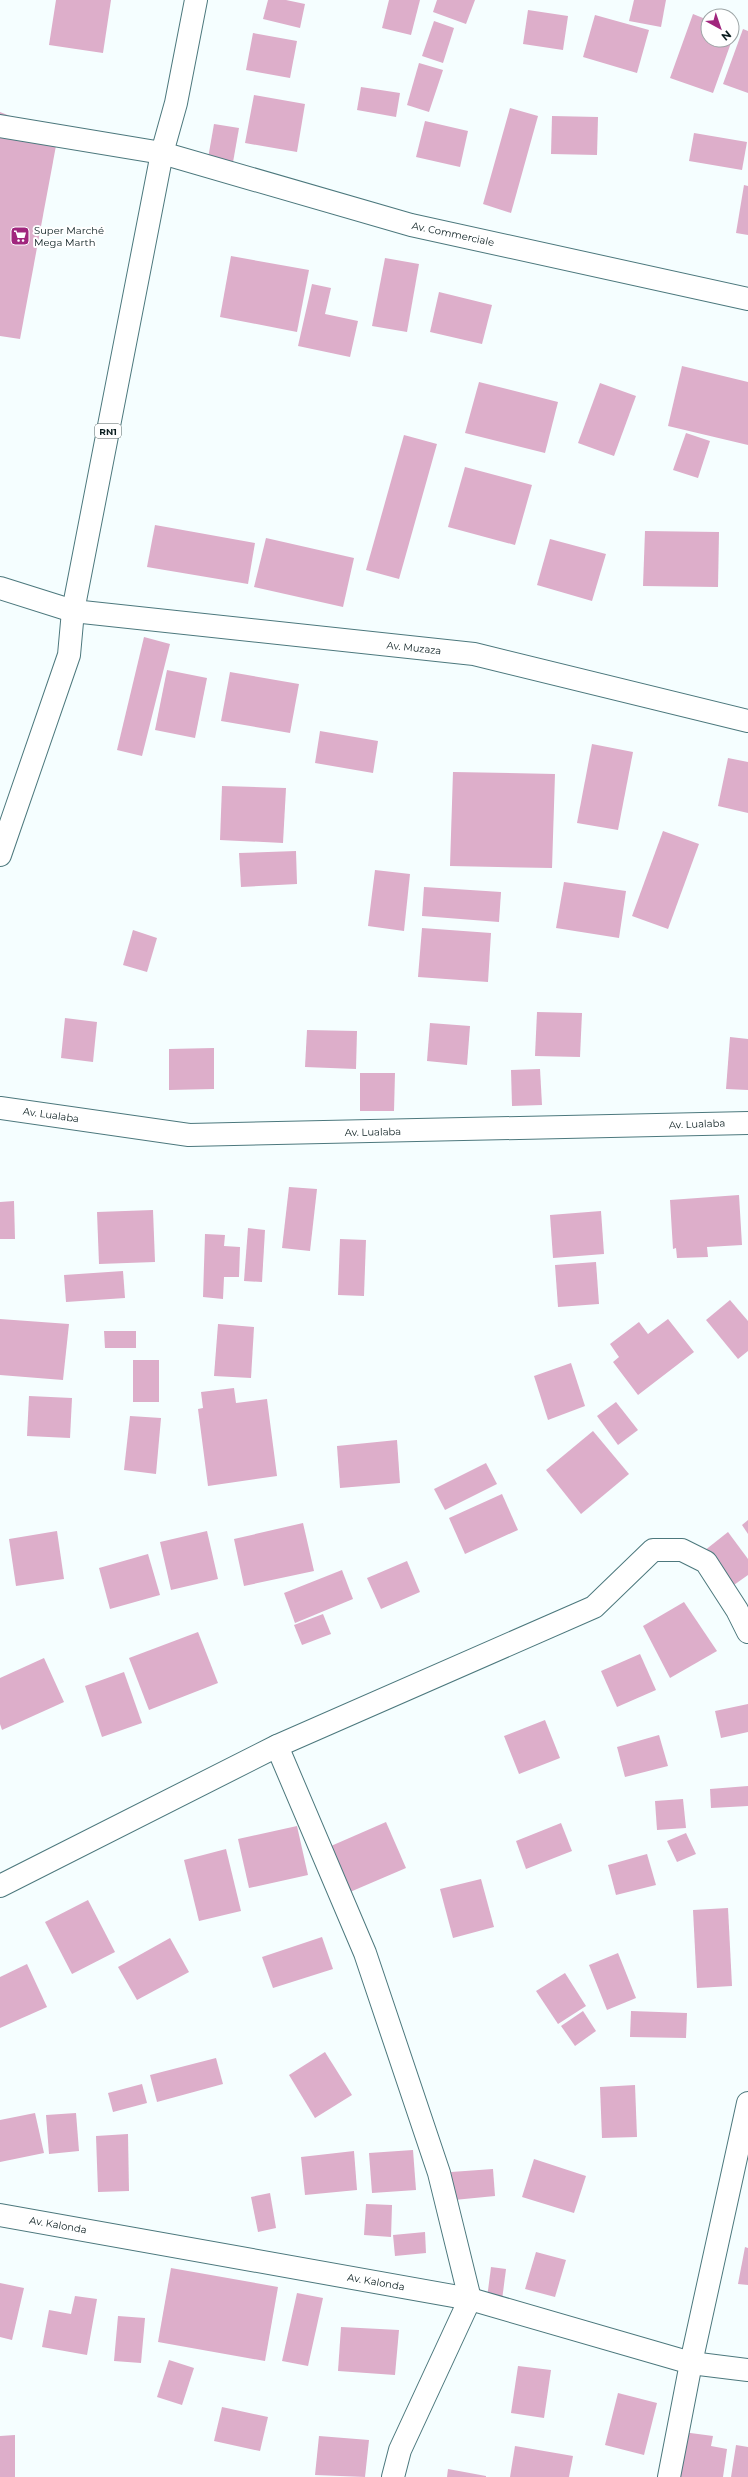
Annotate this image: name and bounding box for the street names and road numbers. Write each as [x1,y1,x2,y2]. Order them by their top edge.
street label: Av. Commerciale [411,219,495,249]
road number: RN1 [95,424,121,438]
street label: Av. Muzaza [386,639,442,657]
street label: Av. Lualaba [22,1105,80,1125]
street label: Av. Lualaba [669,1117,725,1131]
street label: Av. Lualaba [345,1125,401,1139]
street label: Av. Kalonda [28,2214,88,2236]
street label: Av. Kalonda [346,2271,406,2293]

